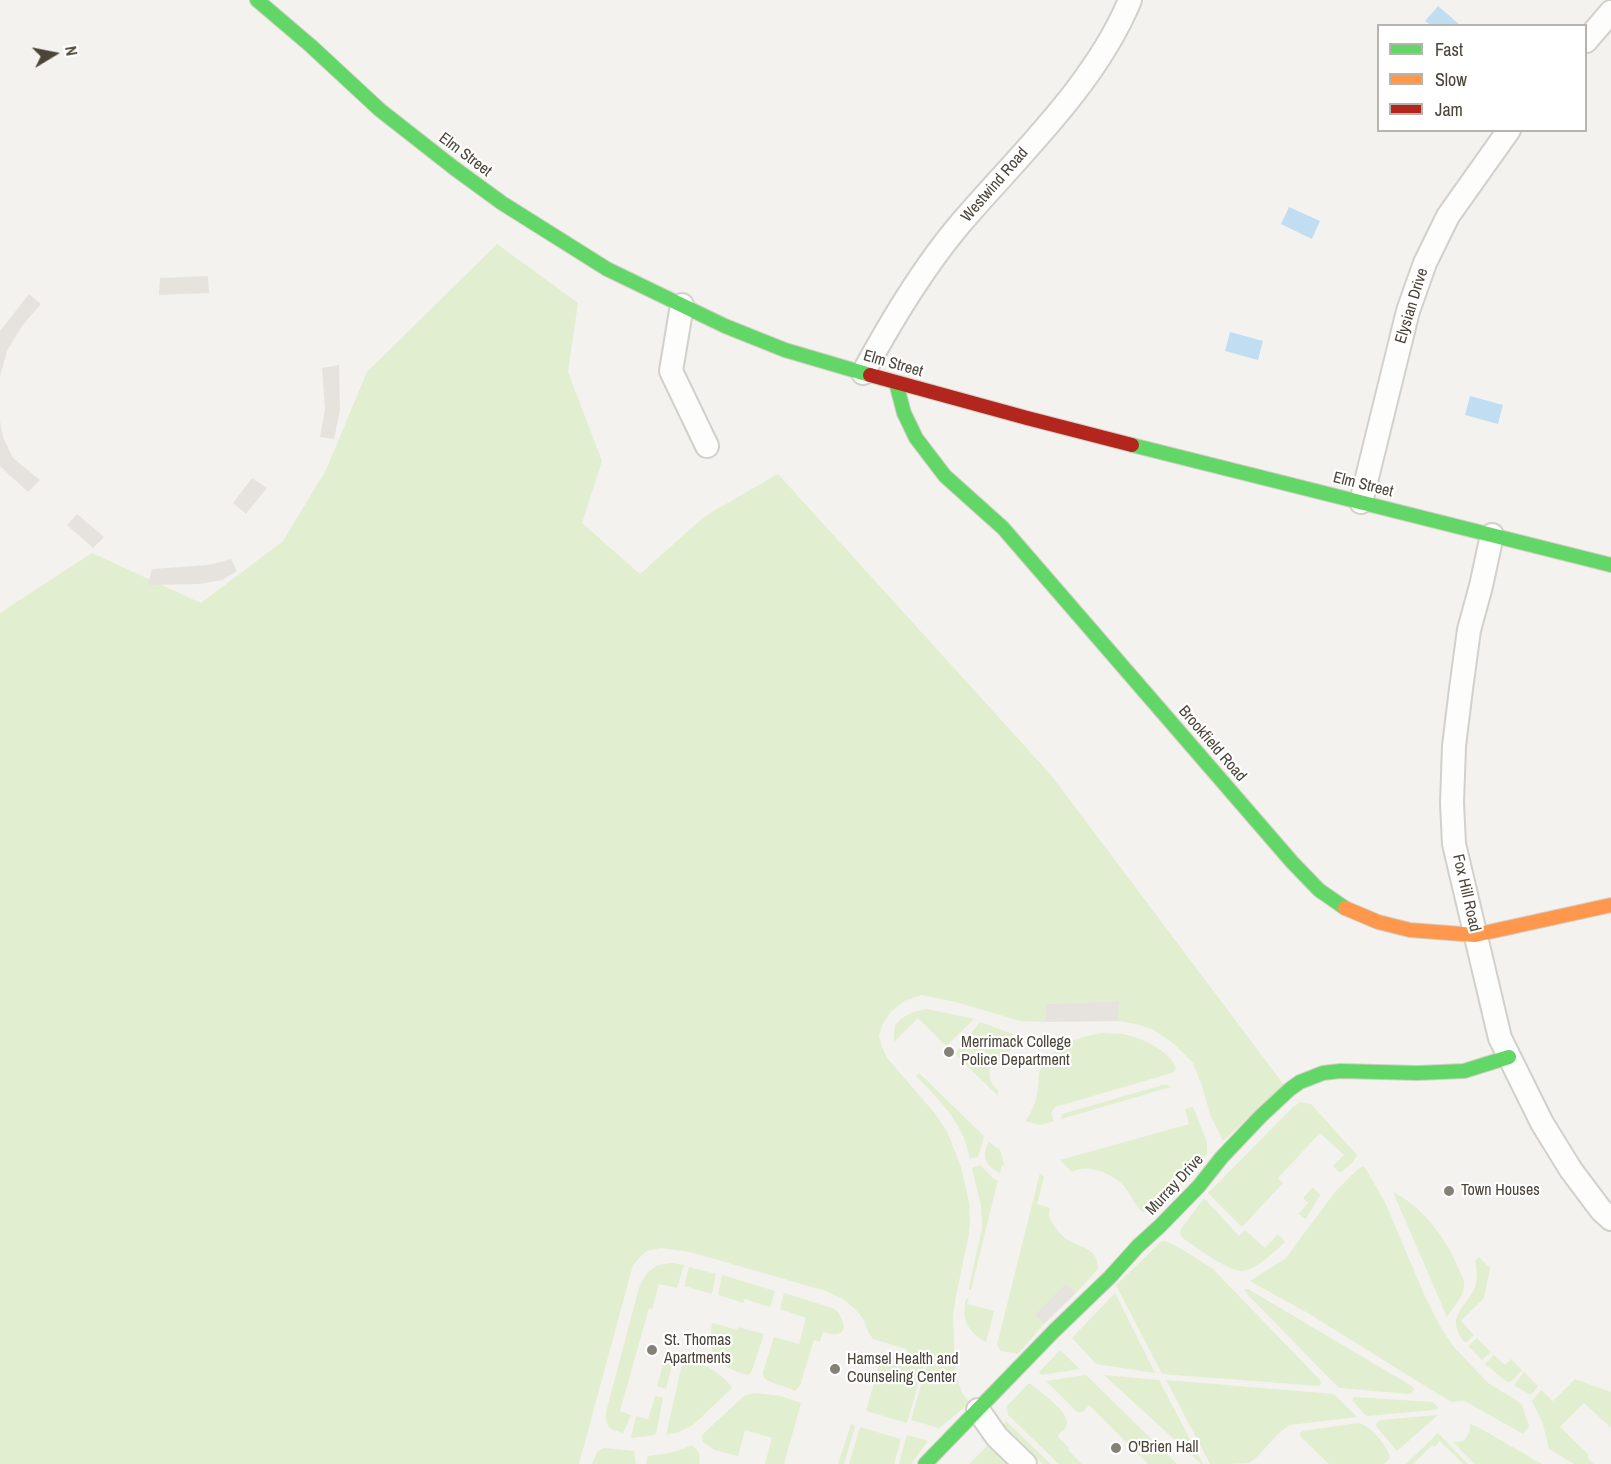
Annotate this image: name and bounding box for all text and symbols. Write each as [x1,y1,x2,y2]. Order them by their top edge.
north arrow [24,24,84,84]
legend [1377,24,1587,132]
text: Fast [1435,37,1463,62]
text: N [60,44,83,57]
text: Slow [1435,67,1467,92]
text: Jam [1435,97,1463,122]
street label: Elm Street [435,129,495,181]
street label: Westwind Road [957,144,1033,226]
street label: Elysian Drive [1391,266,1433,346]
street label: Elm Street [861,346,925,382]
street label: Elm Street [1331,468,1395,502]
street label: Brookfield Road [1174,702,1250,786]
street label: Fox Hill Road [1448,852,1484,934]
place label: Merrimack College Police Department [961,1033,1071,1071]
marker: Merrimack College Police Department [942,1045,956,1059]
street label: Murray Drive [1142,1151,1208,1219]
place label: Town Houses [1461,1181,1540,1201]
marker: Town Houses [1442,1184,1456,1198]
place label: St. Thomas Apartments [664,1331,731,1369]
marker: St. Thomas Apartments [645,1343,659,1357]
place label: Hamsel Health and Counseling Center [847,1350,959,1388]
marker: Hamsel Health and Counseling Center [828,1362,842,1376]
place label: O'Brien Hall [1128,1438,1198,1458]
marker: O'Brien Hall [1109,1441,1123,1455]

